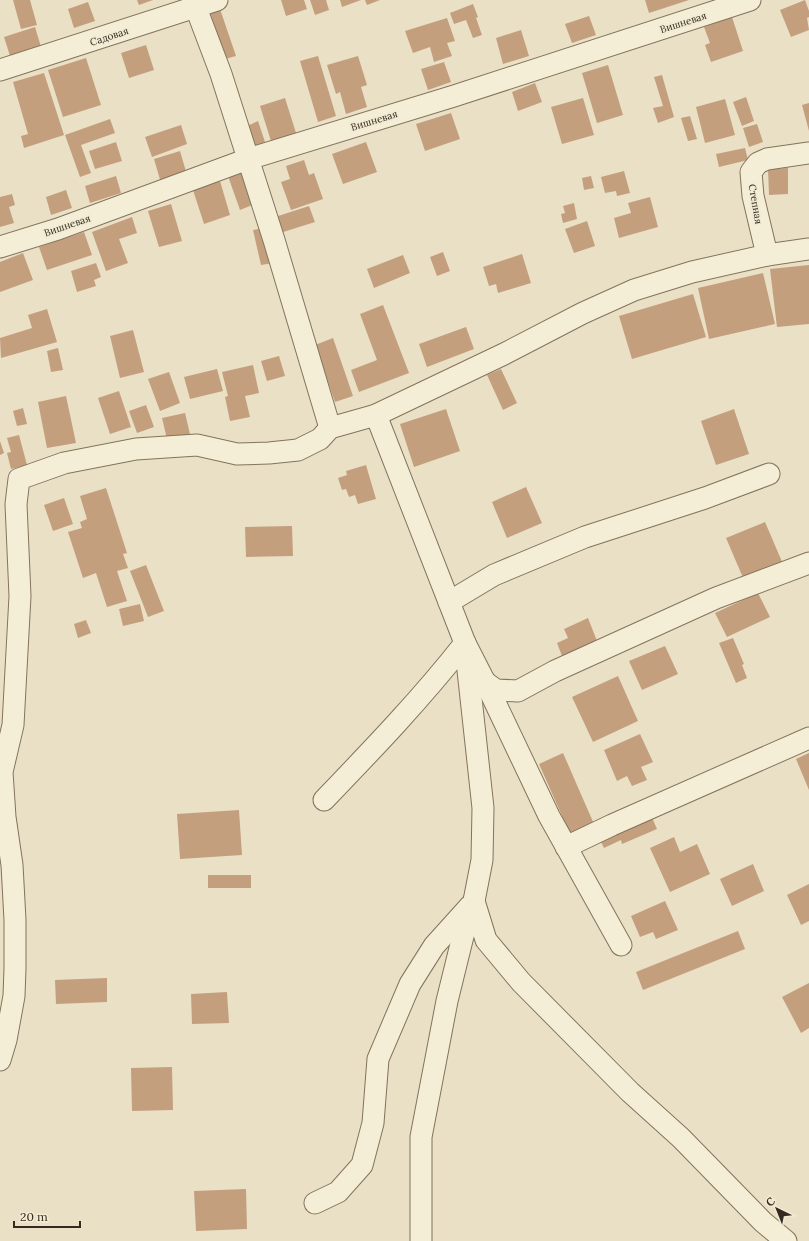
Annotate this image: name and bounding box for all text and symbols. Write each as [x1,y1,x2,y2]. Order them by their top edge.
street label: Вишневая [658,9,708,36]
street label: Садовая [88,24,130,49]
street label: Вишневая [349,107,399,134]
street label: Степная [746,183,765,225]
street label: Вишневая [42,211,92,239]
north arrow [757,1189,797,1229]
text: С [763,1194,778,1209]
scale bar [14,1203,80,1229]
text: 20 m [20,1209,48,1224]

